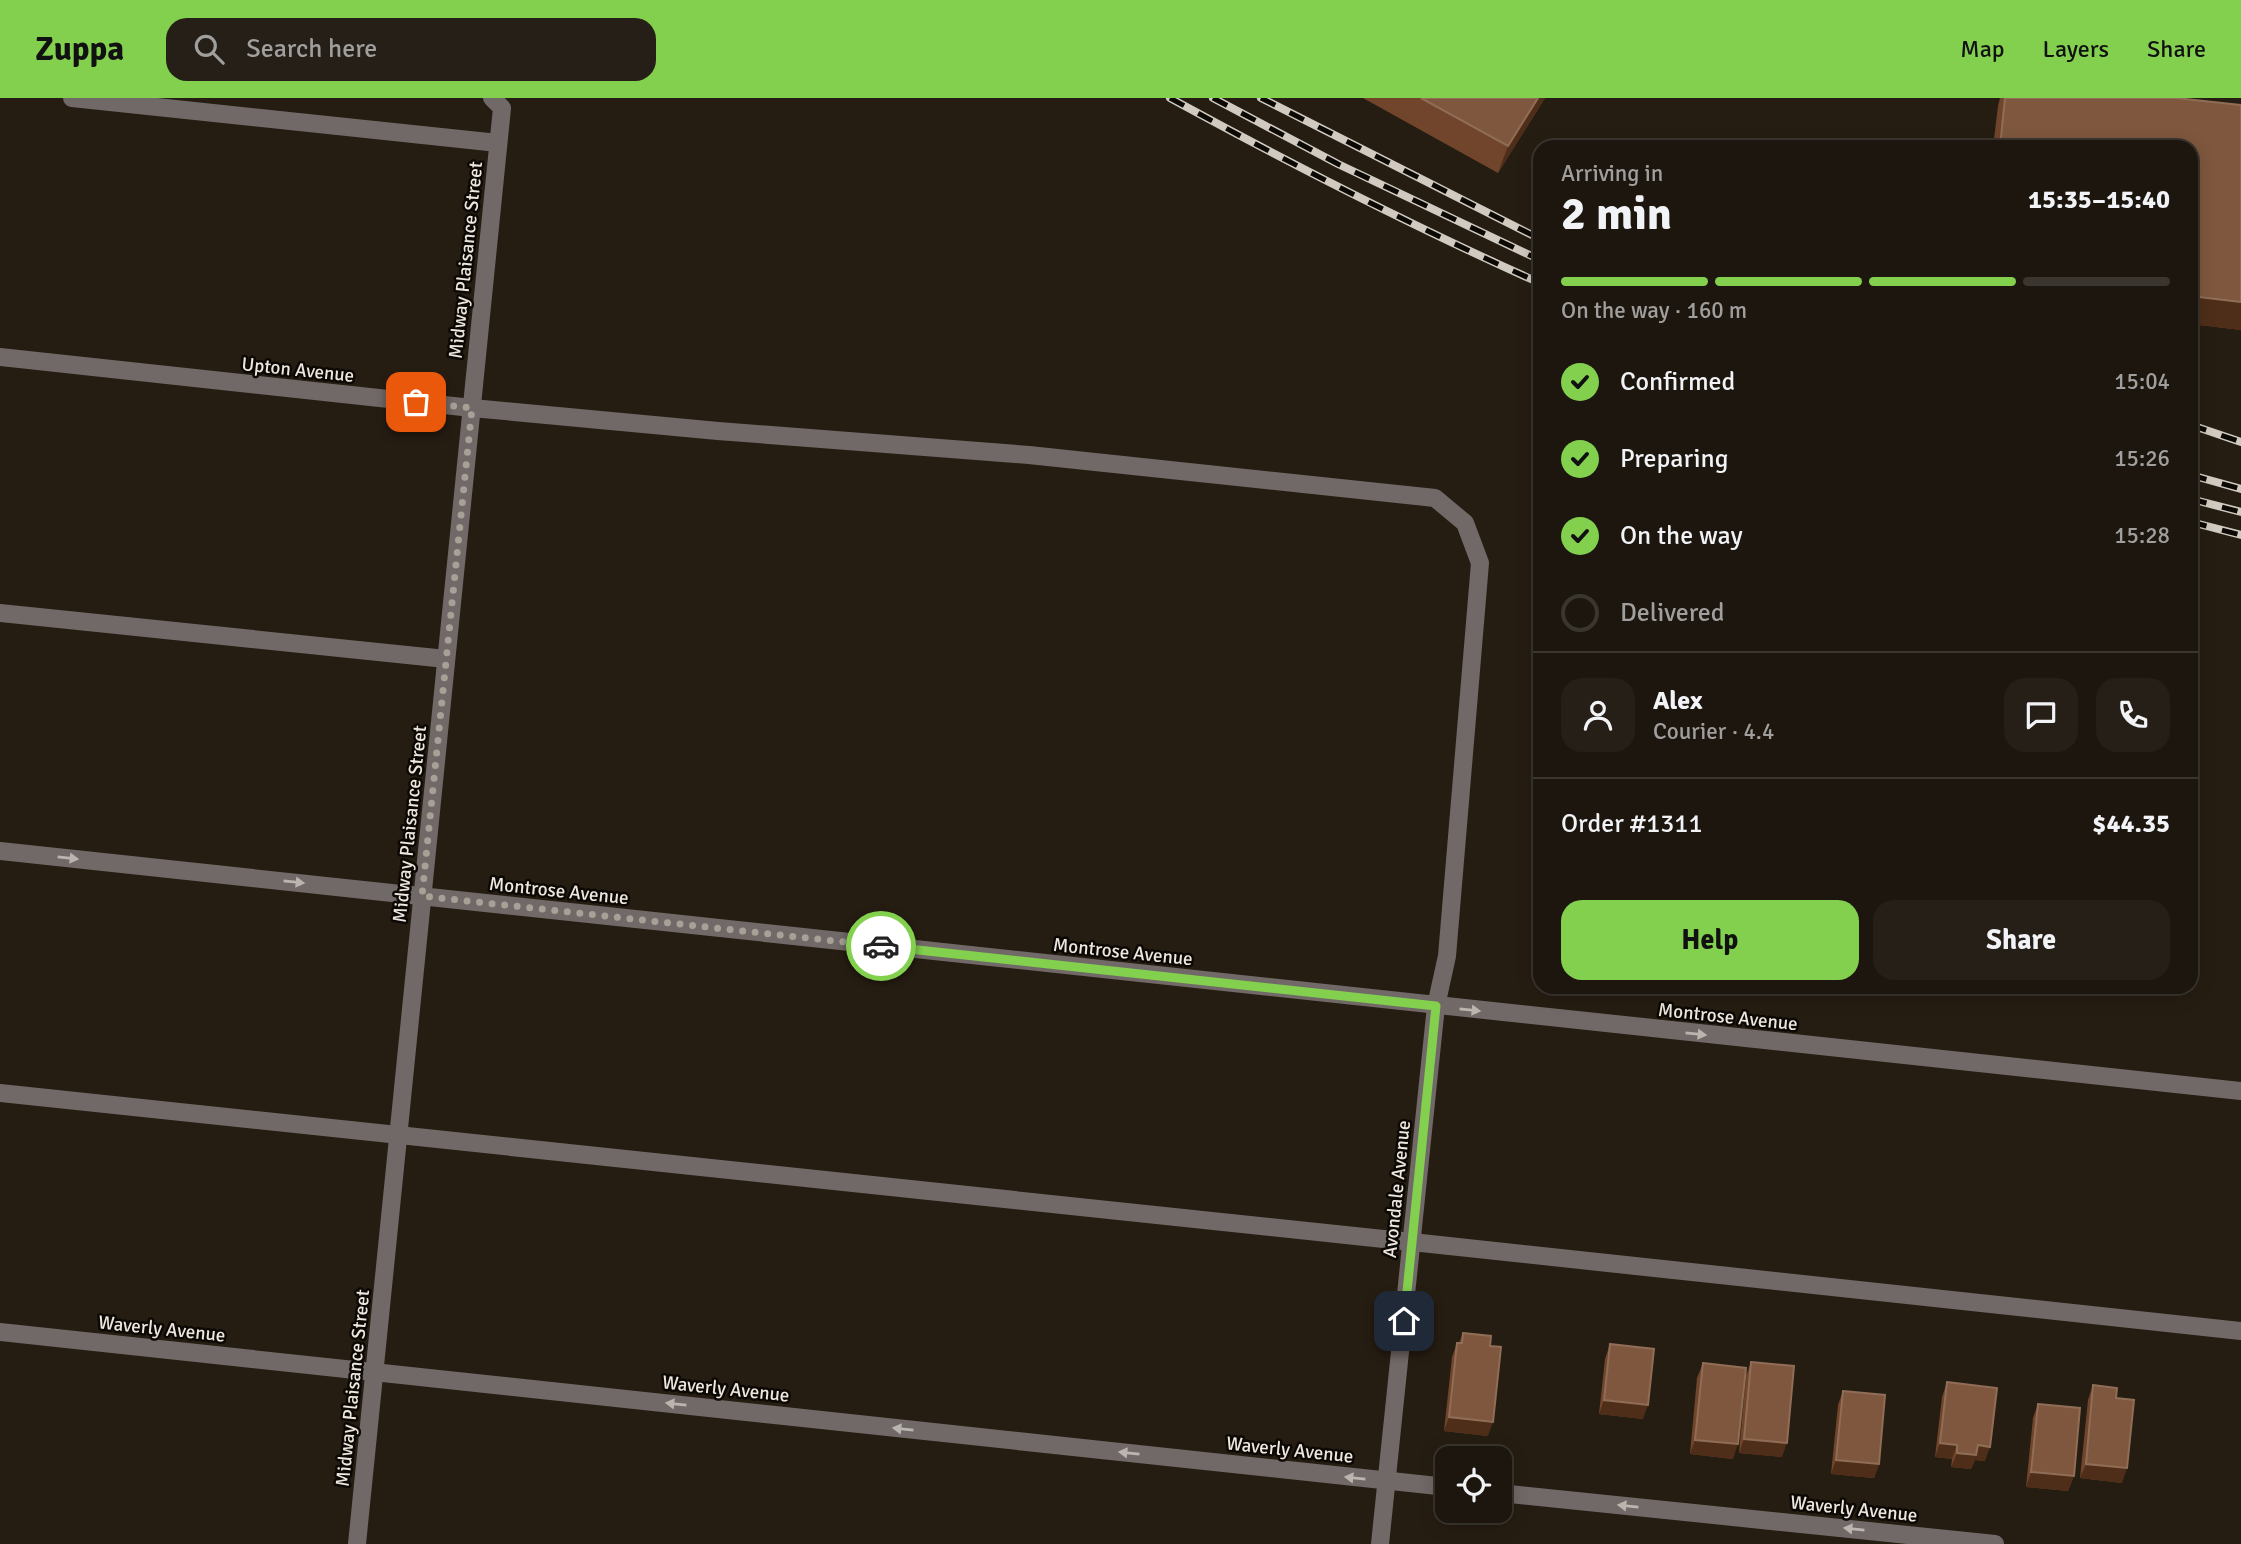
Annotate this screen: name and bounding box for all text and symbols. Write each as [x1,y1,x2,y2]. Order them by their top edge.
search box [166,18,656,81]
text: Zuppa [35,29,124,70]
icon: search [190,30,228,68]
text: Search here [246,33,377,65]
text: Map [1960,34,2005,64]
text: Layers [2043,34,2109,64]
text: Share [2147,34,2206,64]
text: Arriving in [1561,159,1663,188]
street label: Midway Plaisance Street [444,160,488,360]
text: 15:35–15:40 [2028,184,2170,216]
text: 2 min [1561,186,1672,242]
text: On the way · 160 m [1561,296,1747,325]
street label: Upton Avenue [240,352,355,388]
icon: check [1561,363,1599,401]
text: Confirmed [1620,366,1735,398]
text: 15:04 [2114,367,2170,396]
pin [386,372,446,432]
icon: bag [397,383,435,421]
icon: check [1561,440,1599,478]
text: Preparing [1620,443,1728,475]
text: 15:26 [2114,444,2170,473]
icon: check [1561,517,1599,555]
text: On the way [1620,520,1743,552]
text: 15:28 [2114,521,2170,550]
text: Delivered [1620,597,1725,629]
button: person [1561,678,1635,752]
button: chat [2004,678,2078,752]
button: phone [2096,678,2170,752]
text: Alex [1653,685,1703,717]
text: Courier · 4.4 [1653,717,1774,746]
street label: Midway Plaisance Street [388,724,432,924]
text: Order #1311 [1561,808,1702,840]
text: $44.35 [2092,808,2170,840]
one-way arrow [57,853,79,864]
street label: Montrose Avenue [488,872,630,910]
one-way arrow [283,877,305,888]
button: Help [1561,900,1859,980]
button: Share [1873,900,2170,980]
courier [846,911,916,981]
icon: car [862,927,900,965]
street label: Montrose Avenue [1052,933,1194,971]
street label: Montrose Avenue [1657,998,1799,1036]
one-way arrow [1459,1004,1481,1015]
one-way arrow [1686,1028,1708,1039]
street label: Avondale Avenue [1378,1119,1416,1259]
street label: Midway Plaisance Street [331,1288,375,1488]
pin [1374,1291,1434,1351]
icon: home [1385,1302,1423,1340]
street label: Waverly Avenue [97,1310,227,1348]
street label: Waverly Avenue [661,1370,791,1408]
one-way arrow [665,1398,687,1409]
one-way arrow [891,1423,913,1434]
street label: Waverly Avenue [1225,1431,1355,1469]
map controls [1435,1446,1512,1523]
button: locate [1435,1446,1512,1523]
one-way arrow [1118,1447,1140,1458]
one-way arrow [1344,1472,1366,1483]
street label: Waverly Avenue [1789,1490,1919,1528]
one-way arrow [1617,1500,1639,1511]
one-way arrow [1843,1524,1865,1535]

